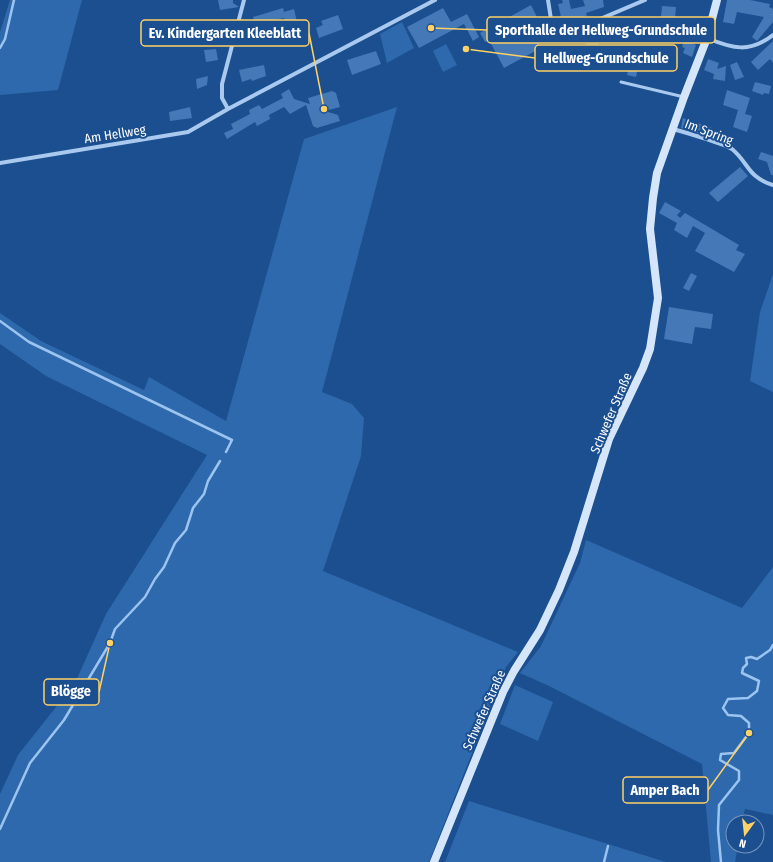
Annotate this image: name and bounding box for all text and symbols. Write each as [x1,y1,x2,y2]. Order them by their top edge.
callout: Sporthalle der Hellweg-Grundschule [487,17,715,43]
callout: Ev. Kindergarten Kleeblatt [141,20,309,46]
text: Sporthalle der Hellweg-Grundschule [495,22,707,39]
text: Ev. Kindergarten Kleeblatt [149,25,302,42]
callout: Hellweg-Grundschule [535,45,677,71]
text: Hellweg-Grundschule [543,50,669,67]
street label: Im Spring [683,116,736,148]
street label: Am Hellweg [83,122,148,146]
street label: Schwefer Straße [587,370,635,456]
street label: Schwefer Straße [460,668,508,752]
callout: Blögge [44,679,99,705]
text: Blögge [51,683,91,700]
callout: Amper Bach [623,777,708,803]
text: Amper Bach [629,782,700,799]
north arrow [725,814,765,854]
text: N [738,836,747,850]

